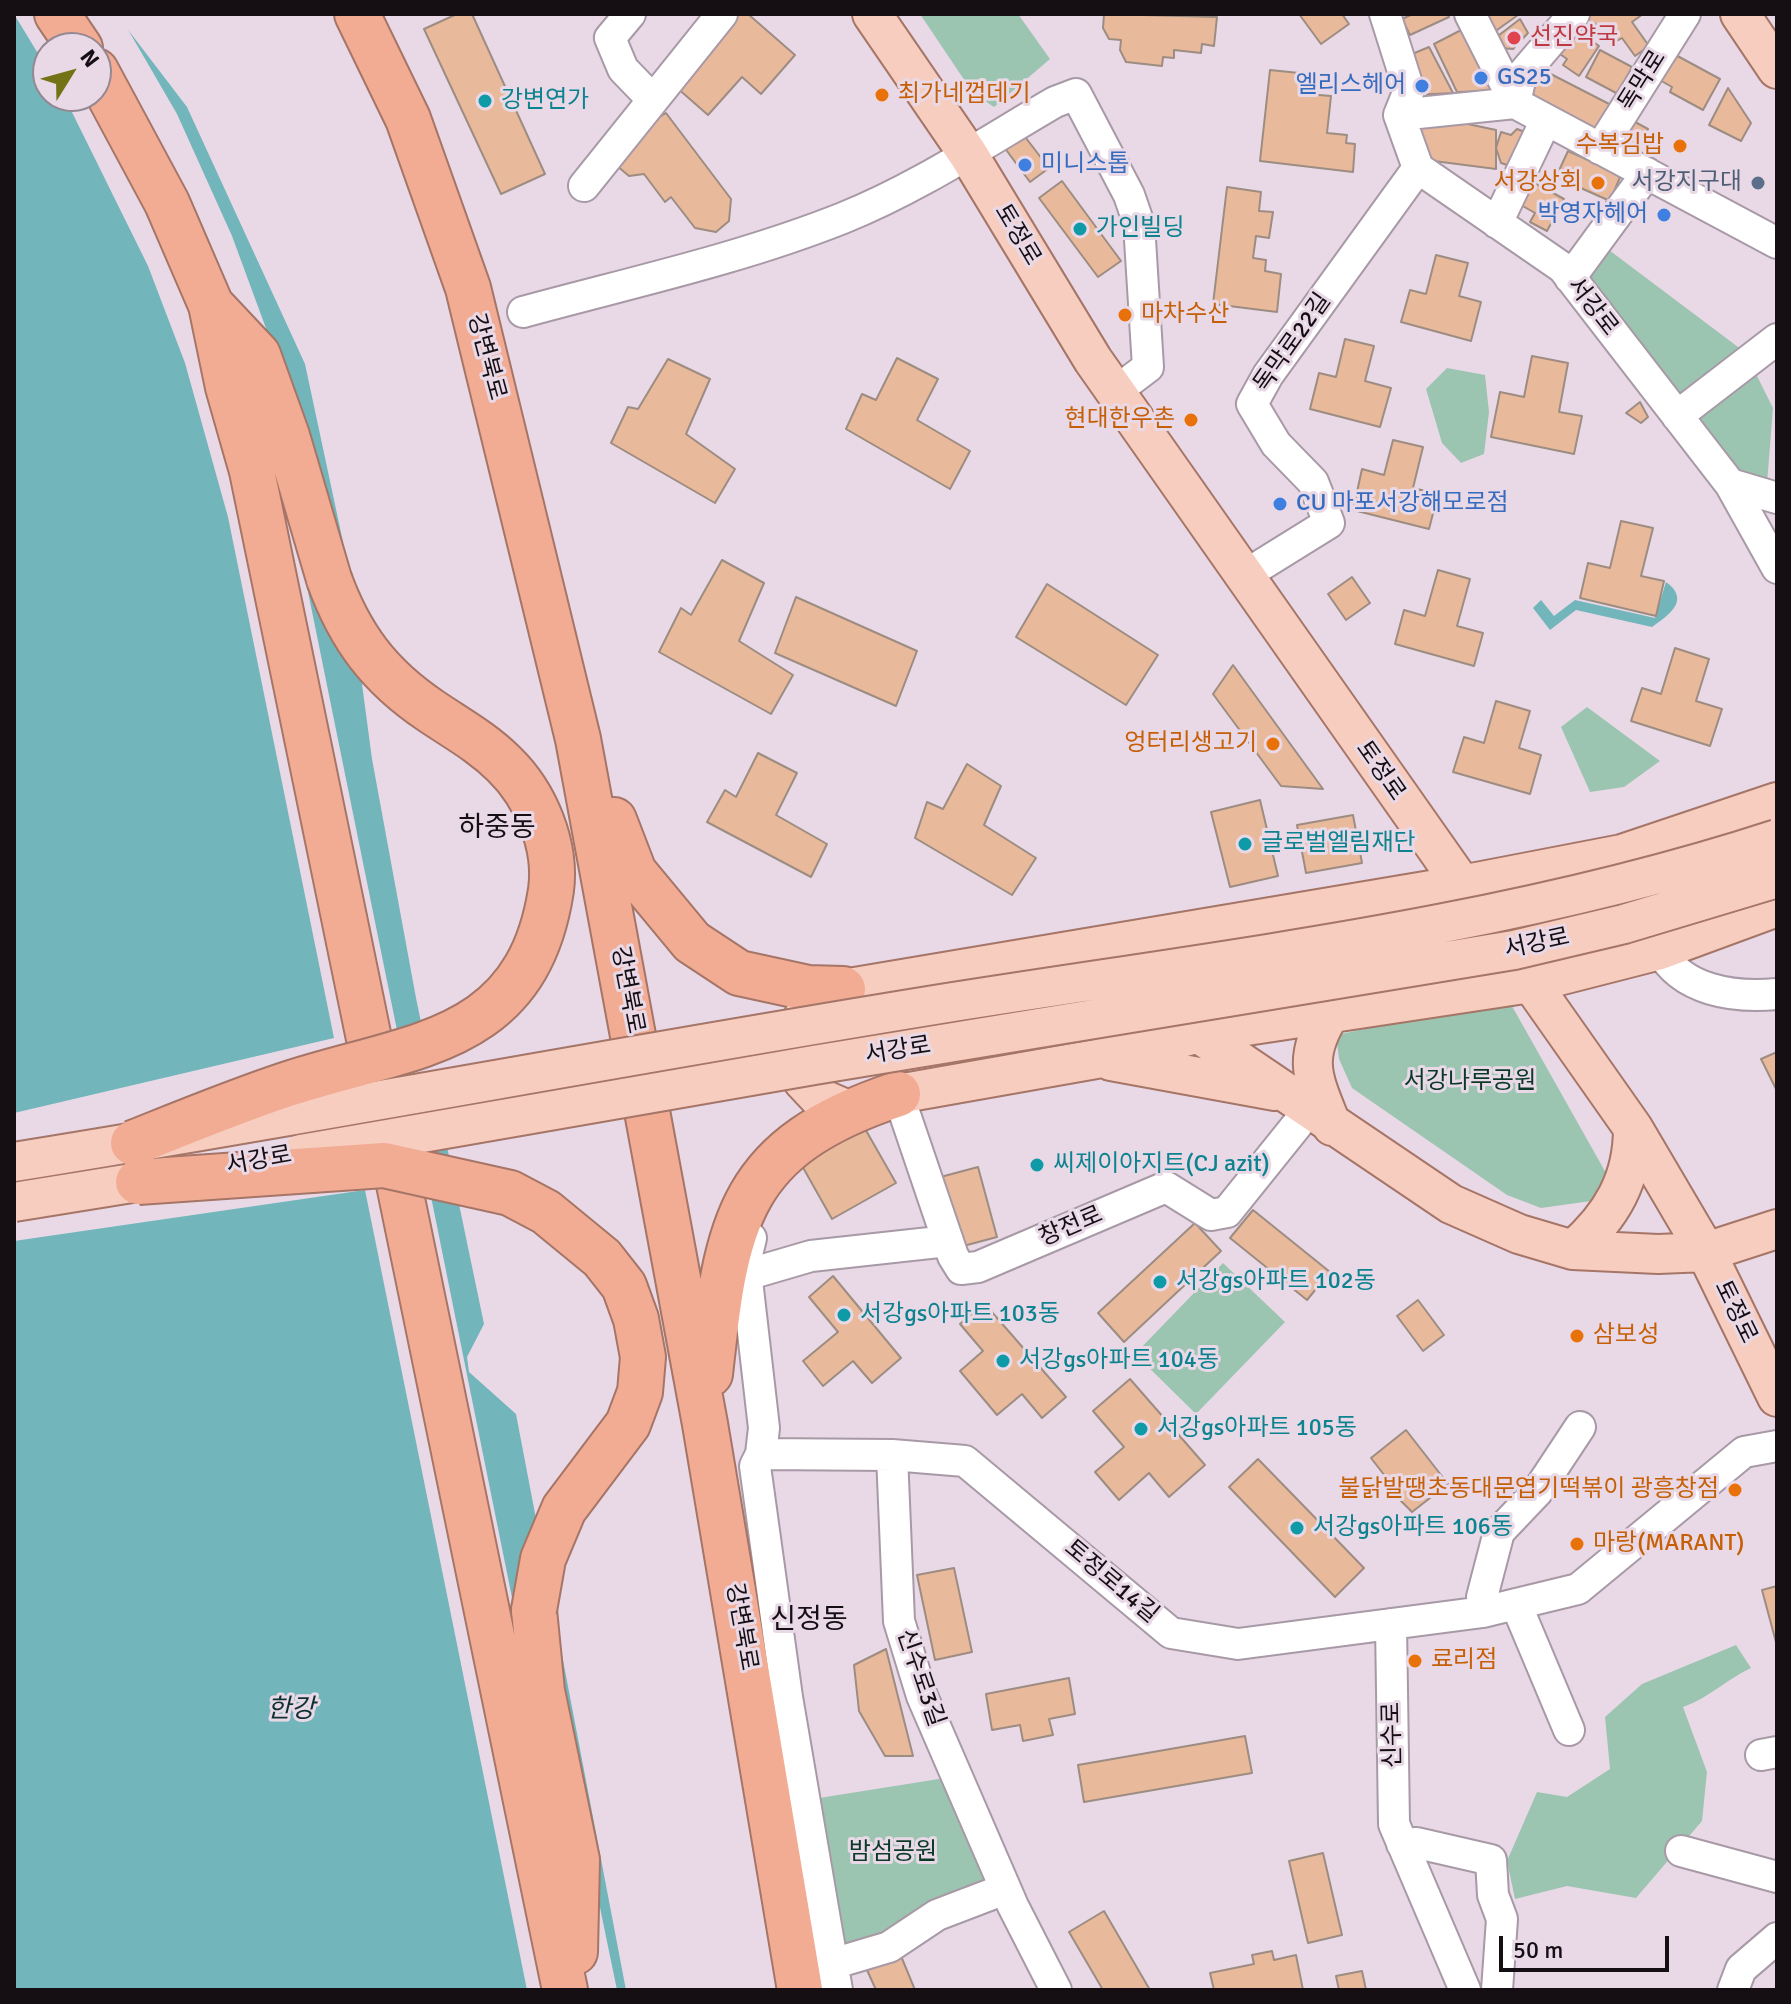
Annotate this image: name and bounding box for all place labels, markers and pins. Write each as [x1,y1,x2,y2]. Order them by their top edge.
place label: 선진약국 [1530,24,1618,52]
marker: 선진약국 [1505,29,1523,47]
place label: GS25 [1497,64,1552,92]
marker: GS25 [1472,69,1490,87]
place label: 엘리스헤어 [1296,72,1406,100]
marker: 엘리스헤어 [1413,77,1431,95]
place label: 최가네껍데기 [898,81,1030,109]
marker: 최가네껍데기 [873,86,891,104]
place label: 강변연가 [501,87,589,115]
marker: 강변연가 [476,92,494,110]
place label: 수복김밥 [1576,132,1664,160]
marker: 수복김밥 [1671,137,1689,155]
place label: 미니스톱 [1041,151,1129,179]
marker: 미니스톱 [1016,156,1034,174]
place label: 서강상회 [1494,169,1582,197]
place label: 서강지구대 [1632,169,1742,197]
marker: 서강상회 [1589,174,1607,192]
marker: 서강지구대 [1749,174,1767,192]
place label: 박영자헤어 [1538,201,1648,229]
marker: 박영자헤어 [1655,206,1673,224]
place label: 가인빌딩 [1096,215,1184,243]
marker: 가인빌딩 [1071,220,1089,238]
place label: 마차수산 [1141,301,1229,329]
marker: 마차수산 [1116,306,1134,324]
place label: 현대한우촌 [1065,406,1175,434]
marker: 현대한우촌 [1182,411,1200,429]
place label: CU 마포서강해모로점 [1296,490,1508,518]
marker: CU 마포서강해모로점 [1271,495,1289,513]
place label: 엉터리생고기 [1125,730,1257,758]
marker: 엉터리생고기 [1264,735,1282,753]
place label: 글로벌엘림재단 [1261,830,1416,858]
marker: 글로벌엘림재단 [1236,835,1254,853]
place label: 씨제이아지트(CJ azit) [1053,1151,1270,1179]
marker: 씨제이아지트(CJ azit) [1028,1156,1046,1174]
place label: 서강gs아파트 102동 [1176,1268,1376,1296]
marker: 서강gs아파트 102동 [1151,1273,1169,1291]
place label: 서강gs아파트 103동 [860,1301,1060,1329]
marker: 서강gs아파트 103동 [835,1306,853,1324]
place label: 삼보성 [1593,1322,1659,1350]
marker: 삼보성 [1568,1327,1586,1345]
place label: 서강gs아파트 104동 [1019,1347,1219,1375]
marker: 서강gs아파트 104동 [994,1352,1012,1370]
place label: 서강gs아파트 105동 [1157,1415,1357,1443]
marker: 서강gs아파트 105동 [1132,1420,1150,1438]
place label: 불닭발땡초동대문엽기떡볶이 광흥창점 [1338,1476,1719,1504]
marker: 불닭발땡초동대문엽기떡볶이 광흥창점 [1726,1481,1744,1499]
place label: 서강gs아파트 106동 [1313,1514,1513,1542]
marker: 서강gs아파트 106동 [1288,1519,1306,1537]
place label: 마랑(MARANT) [1593,1530,1744,1558]
marker: 마랑(MARANT) [1568,1535,1586,1553]
place label: 료리점 [1431,1647,1497,1675]
marker: 료리점 [1406,1652,1424,1670]

